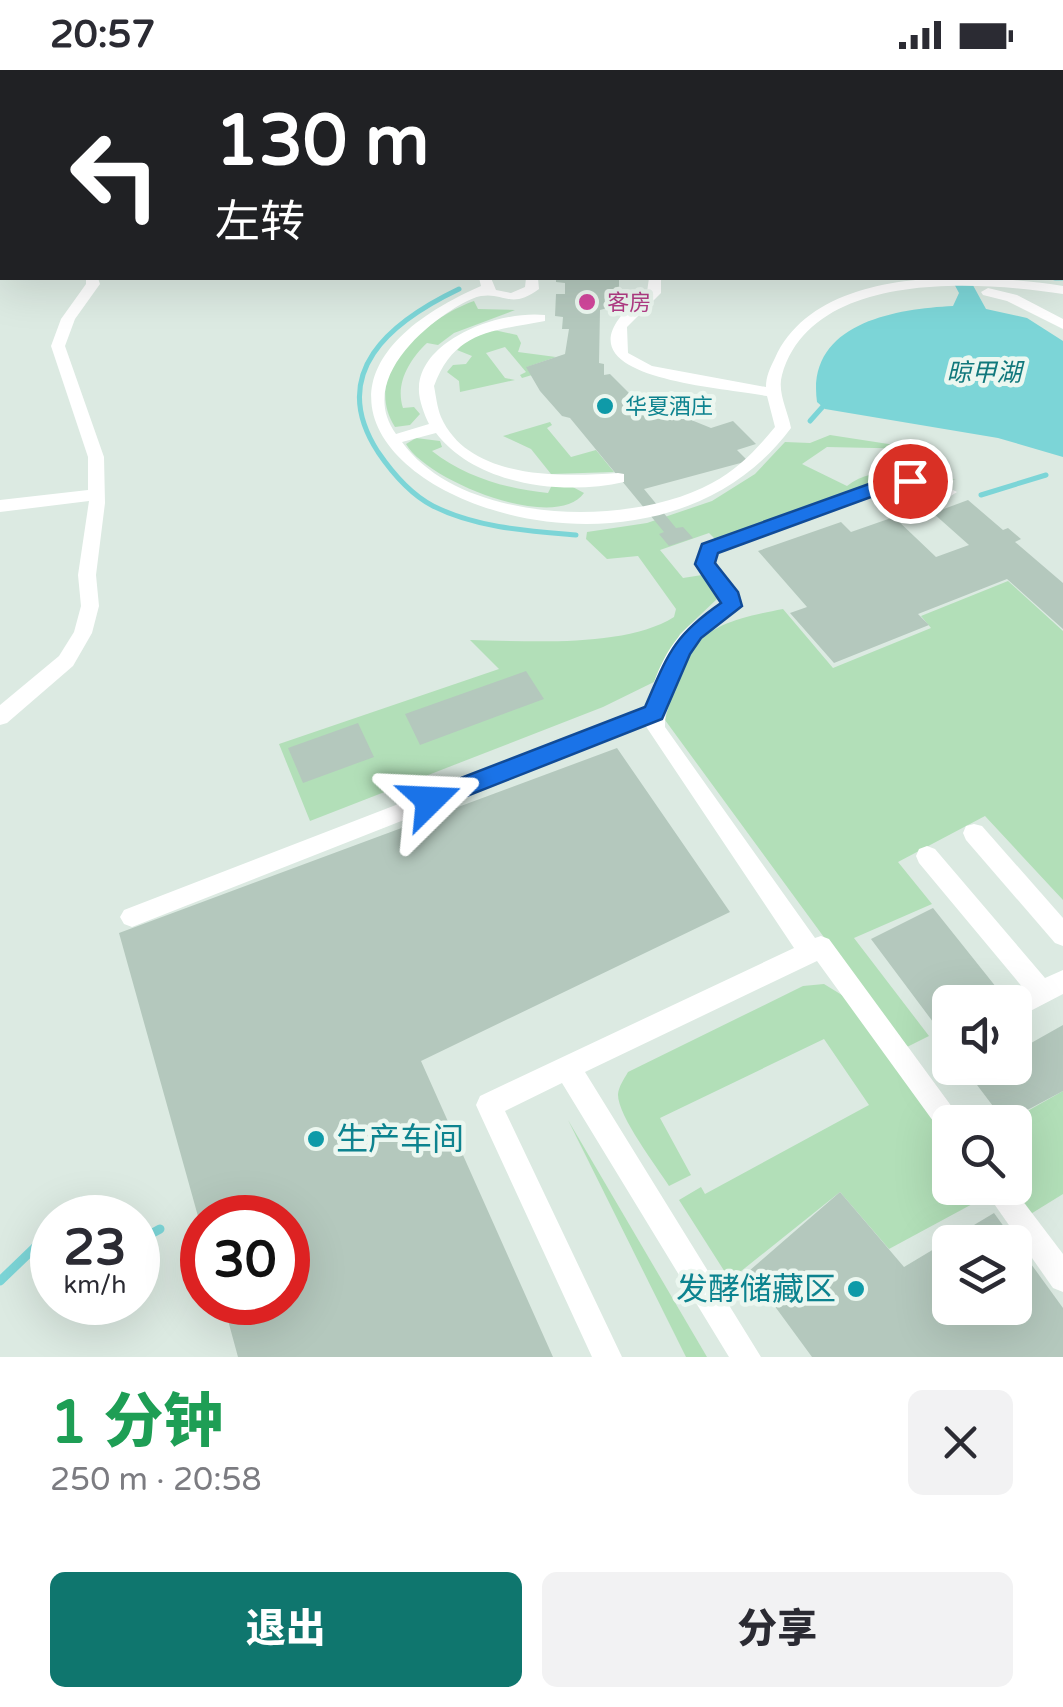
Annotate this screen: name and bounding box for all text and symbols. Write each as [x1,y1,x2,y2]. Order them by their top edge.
text: 20:57 [50,12,155,58]
text: 130 m [215,100,429,184]
icon: left [50,110,180,240]
text: 左转 [215,196,305,250]
place label: 客房 [607,290,651,316]
marker: 客房 [576,291,598,313]
water label: 晾甲湖 [946,358,1025,388]
place label: 华夏酒庄 [625,394,713,420]
marker: 华夏酒庄 [594,395,616,417]
pin [868,439,953,524]
icon: arrive [883,454,938,509]
position arrow [378,748,482,852]
map controls [932,985,1032,1325]
button: sound [932,985,1032,1085]
button: search [932,1105,1032,1205]
place label: 生产车间 [336,1121,464,1159]
marker: 生产车间 [305,1128,327,1150]
speed limit sign: 30 [180,1195,310,1325]
text: 23 [64,1218,126,1278]
button: layers [932,1225,1032,1325]
text: km/h [64,1270,126,1300]
place label: 发酵储藏区 [676,1271,836,1309]
marker: 发酵储藏区 [845,1278,867,1300]
text: 1 分钟 [50,1387,223,1459]
button: close [908,1390,1013,1495]
text: 250 m · 20:58 [50,1461,262,1499]
button: 退出 [50,1572,522,1687]
button: 分享 [542,1572,1013,1687]

